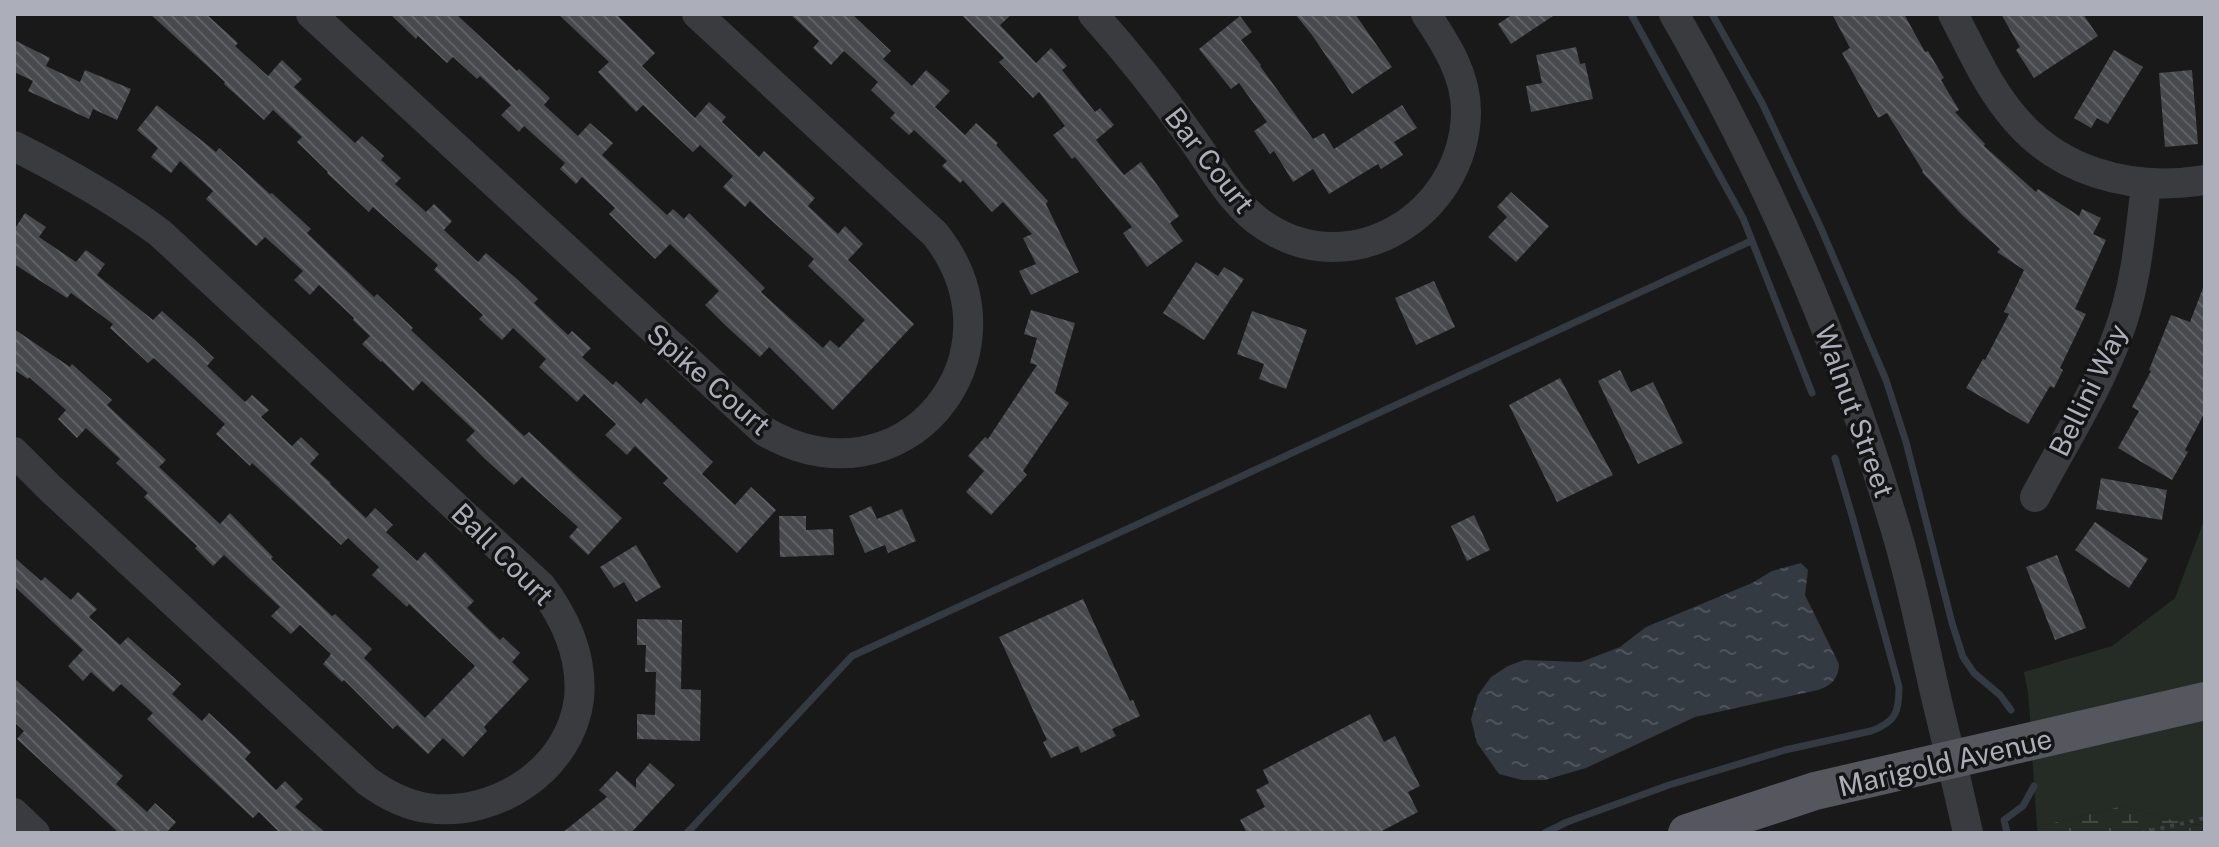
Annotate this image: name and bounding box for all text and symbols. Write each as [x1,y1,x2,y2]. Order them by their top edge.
street label: Bar Court [1159,101,1261,219]
street label: Spike Court [640,316,778,442]
street label: Bellini Way [2042,319,2134,461]
street label: Walnut Street [1809,320,1901,502]
street label: Ball Court [445,496,561,612]
street label: Marigold Avenue [1835,721,2055,803]

